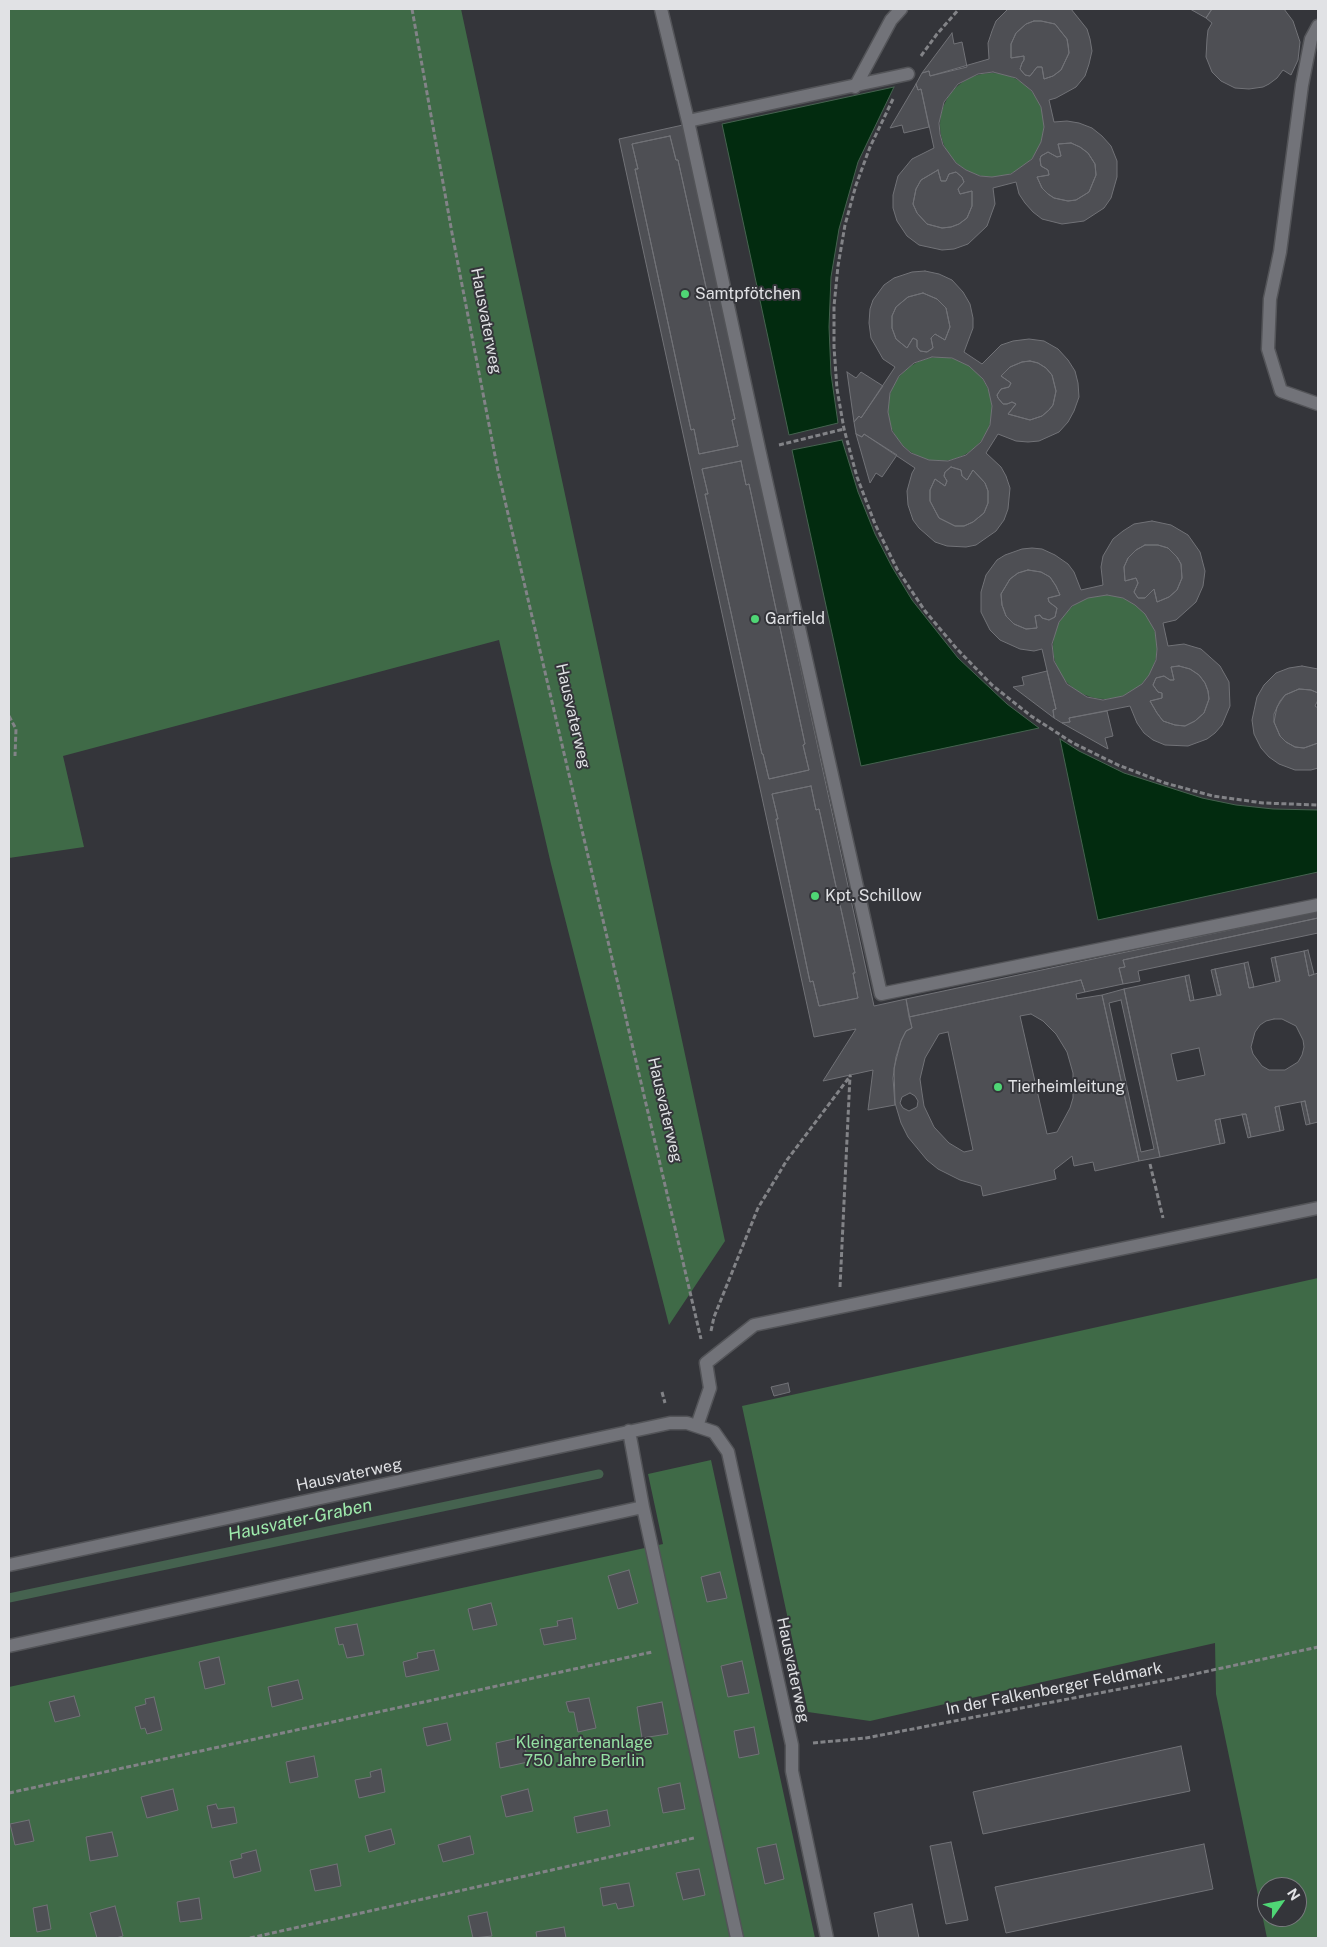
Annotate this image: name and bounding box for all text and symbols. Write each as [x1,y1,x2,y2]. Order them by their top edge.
street label: Hausvaterweg [466,266,506,376]
place label: Samtpfötchen [695,284,800,304]
marker: Samtpfötchen [679,288,691,300]
place label: Garfield [765,609,825,629]
marker: Garfield [749,613,761,625]
street label: Hausvaterweg [552,661,594,771]
place label: Kpt. Schillow [825,886,922,906]
marker: Kpt. Schillow [809,890,821,902]
street label: Hausvaterweg [644,1055,686,1165]
place label: Tierheimleitung [1008,1077,1125,1097]
marker: Tierheimleitung [992,1081,1004,1093]
street label: Hausvaterweg [294,1454,404,1496]
water label: Hausvater-Graben [226,1494,374,1546]
street label: Hausvaterweg [772,1615,814,1725]
street label: In der Falkenberger Feldmark [944,1659,1164,1719]
park label: Kleingartenanlage 750 Jahre Berlin [515,1733,653,1771]
north arrow [1257,1877,1307,1927]
text: N [1284,1885,1303,1903]

